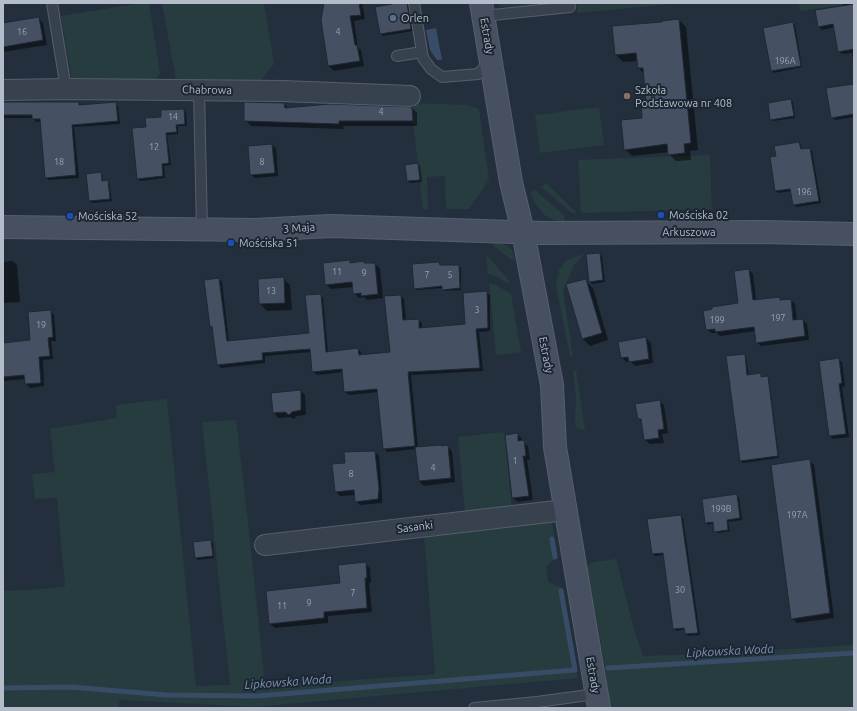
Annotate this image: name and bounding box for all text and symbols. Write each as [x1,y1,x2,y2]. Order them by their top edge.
place label: Orlen [401,11,429,25]
marker: Orlen [388,13,398,23]
street label: Estrady [477,17,497,55]
house number: 16 [17,27,27,37]
house number: 4 [335,27,341,37]
house number: 196A [774,56,796,66]
street label: Chabrowa [182,83,232,97]
place label: Szkoła Podstawowa nr 408 [635,83,732,109]
marker: Szkoła Podstawowa nr 408 [622,91,632,101]
house number: 4 [378,107,384,117]
house number: 14 [168,112,178,122]
house number: 12 [149,142,159,152]
house number: 18 [54,157,64,167]
house number: 8 [259,157,265,167]
house number: 196 [796,187,812,197]
place label: Mościska 02 [669,208,728,222]
place label: Mościska 52 [78,209,137,223]
marker: Mościska 02 [656,210,666,220]
marker: Mościska 52 [65,211,75,221]
street label: 3 Maja [282,220,316,236]
street label: Arkuszowa [662,225,716,239]
place label: Mościska 51 [239,236,298,250]
marker: Mościska 51 [226,238,236,248]
house number: 11 [332,267,342,277]
house number: 9 [361,268,367,278]
house number: 7 [424,270,430,280]
house number: 5 [447,270,453,280]
house number: 13 [266,286,276,296]
house number: 3 [474,305,480,315]
house number: 197 [770,313,786,323]
house number: 199 [709,315,725,325]
house number: 19 [36,320,46,330]
street label: Estrady [536,336,556,374]
house number: 1 [512,456,518,466]
house number: 4 [430,463,436,473]
house number: 8 [348,469,354,479]
house number: 199B [711,504,731,514]
house number: 197A [786,510,808,520]
street label: Sasanki [396,518,434,536]
house number: 30 [675,585,685,595]
house number: 7 [350,588,356,598]
house number: 9 [306,598,312,608]
house number: 11 [277,601,287,611]
water label: Lipkowska Woda [686,642,774,660]
street label: Estrady [583,656,603,694]
water label: Lipkowska Woda [244,672,332,692]

